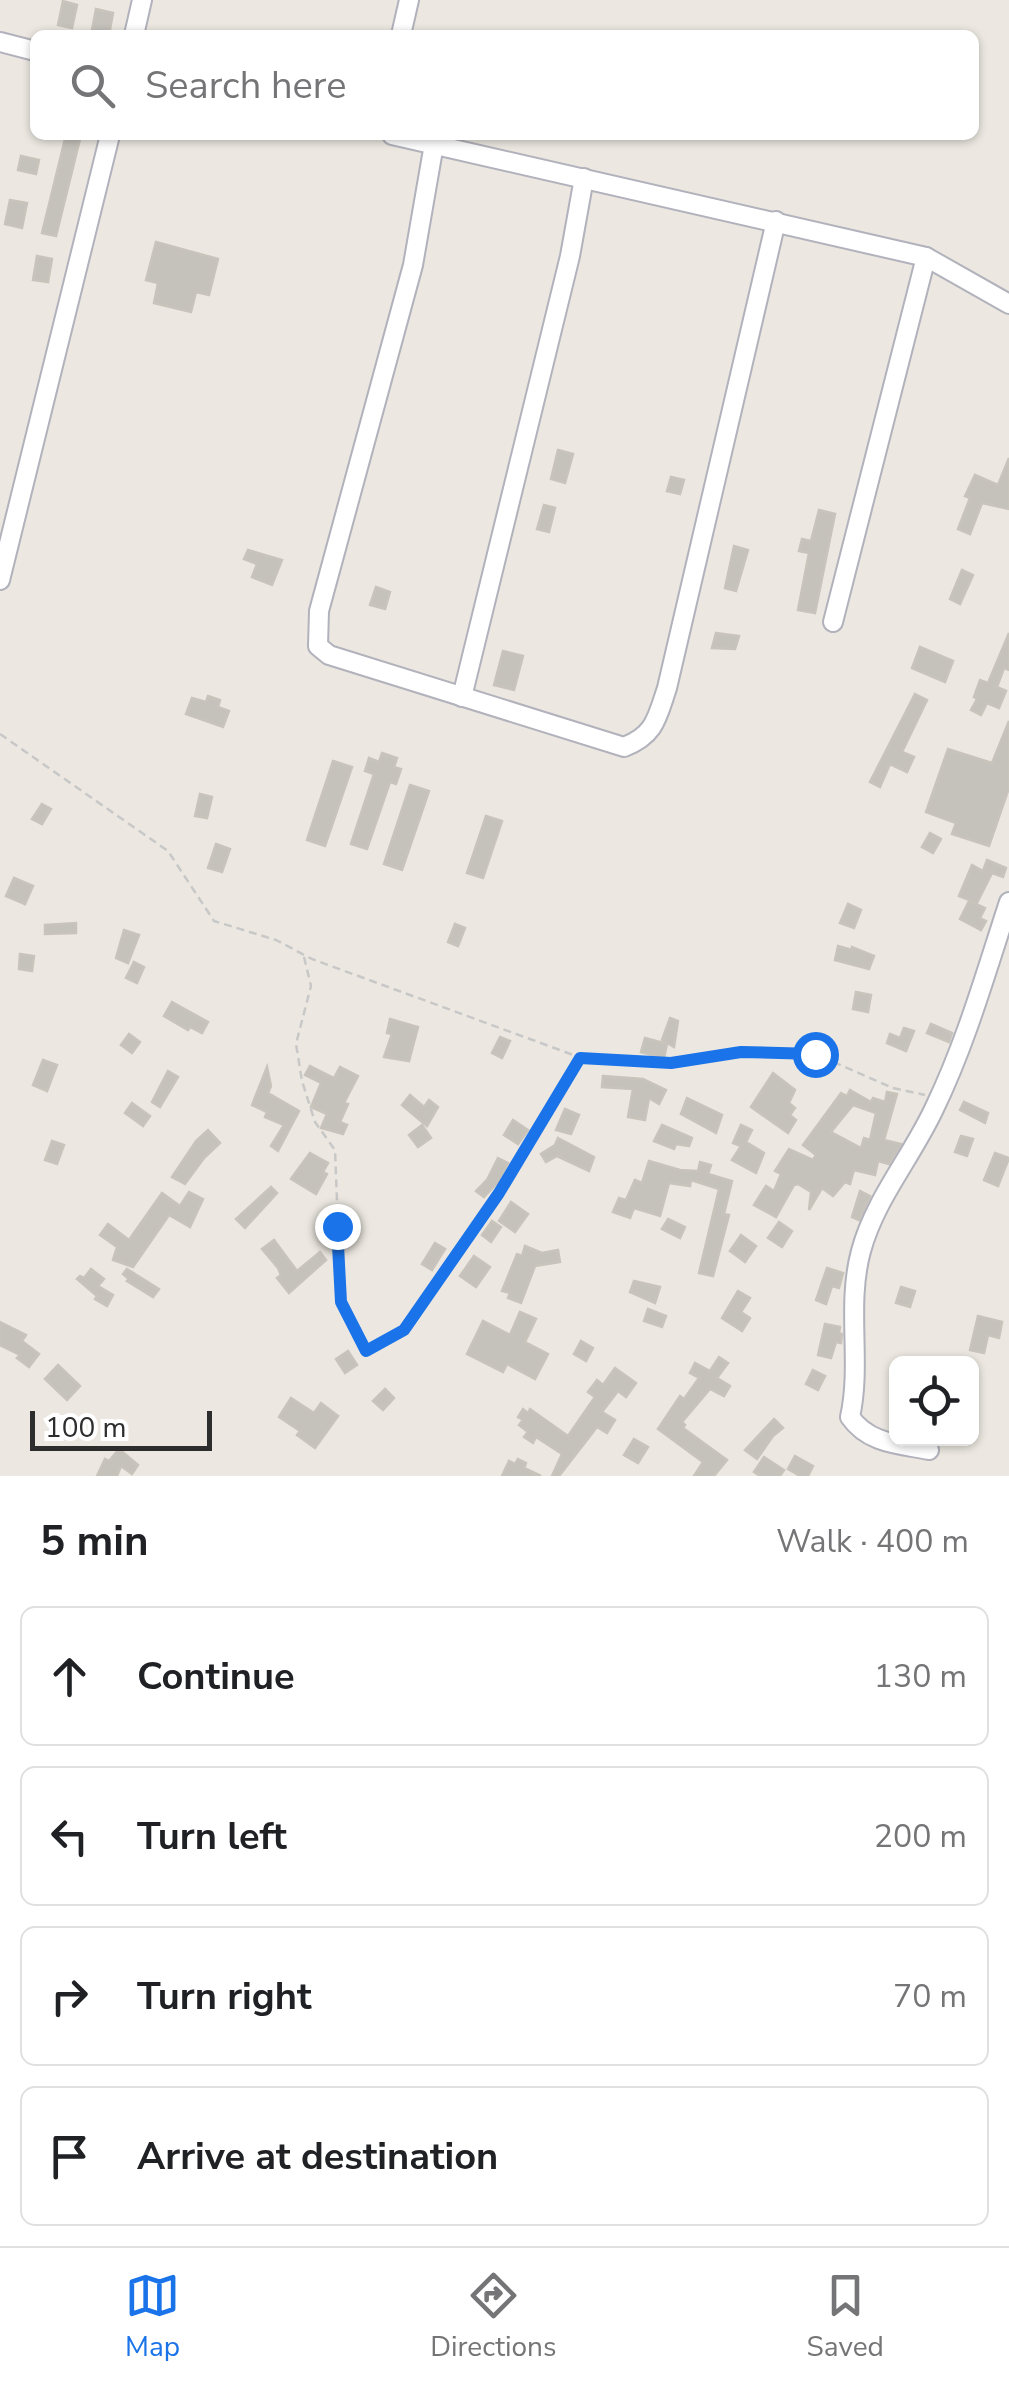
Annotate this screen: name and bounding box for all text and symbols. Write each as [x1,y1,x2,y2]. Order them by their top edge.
search box [30,30,979,140]
icon: search [65,58,120,113]
text: Search here [145,60,346,111]
route start [793,1032,839,1078]
route end [315,1204,361,1250]
map controls [889,1356,979,1446]
button: locate [889,1356,979,1446]
scale bar [30,1406,212,1450]
text: 100 m [45,1409,127,1447]
text: 5 min [40,1513,149,1570]
text: Walk · 400 m [776,1520,969,1563]
icon: ahead [42,1649,97,1704]
text: Continue [137,1651,295,1702]
text: 130 m [874,1655,967,1698]
icon: left [42,1809,97,1864]
text: Turn left [137,1811,287,1862]
text: 200 m [874,1815,967,1858]
icon: right [42,1969,97,2024]
text: Turn right [137,1971,312,2022]
text: 70 m [893,1975,967,2018]
icon: arrive [42,2129,97,2184]
text: Arrive at destination [137,2131,498,2182]
tab: Map [125,2268,180,2366]
tab: Directions [430,2268,556,2366]
tab: Saved [807,2268,884,2366]

